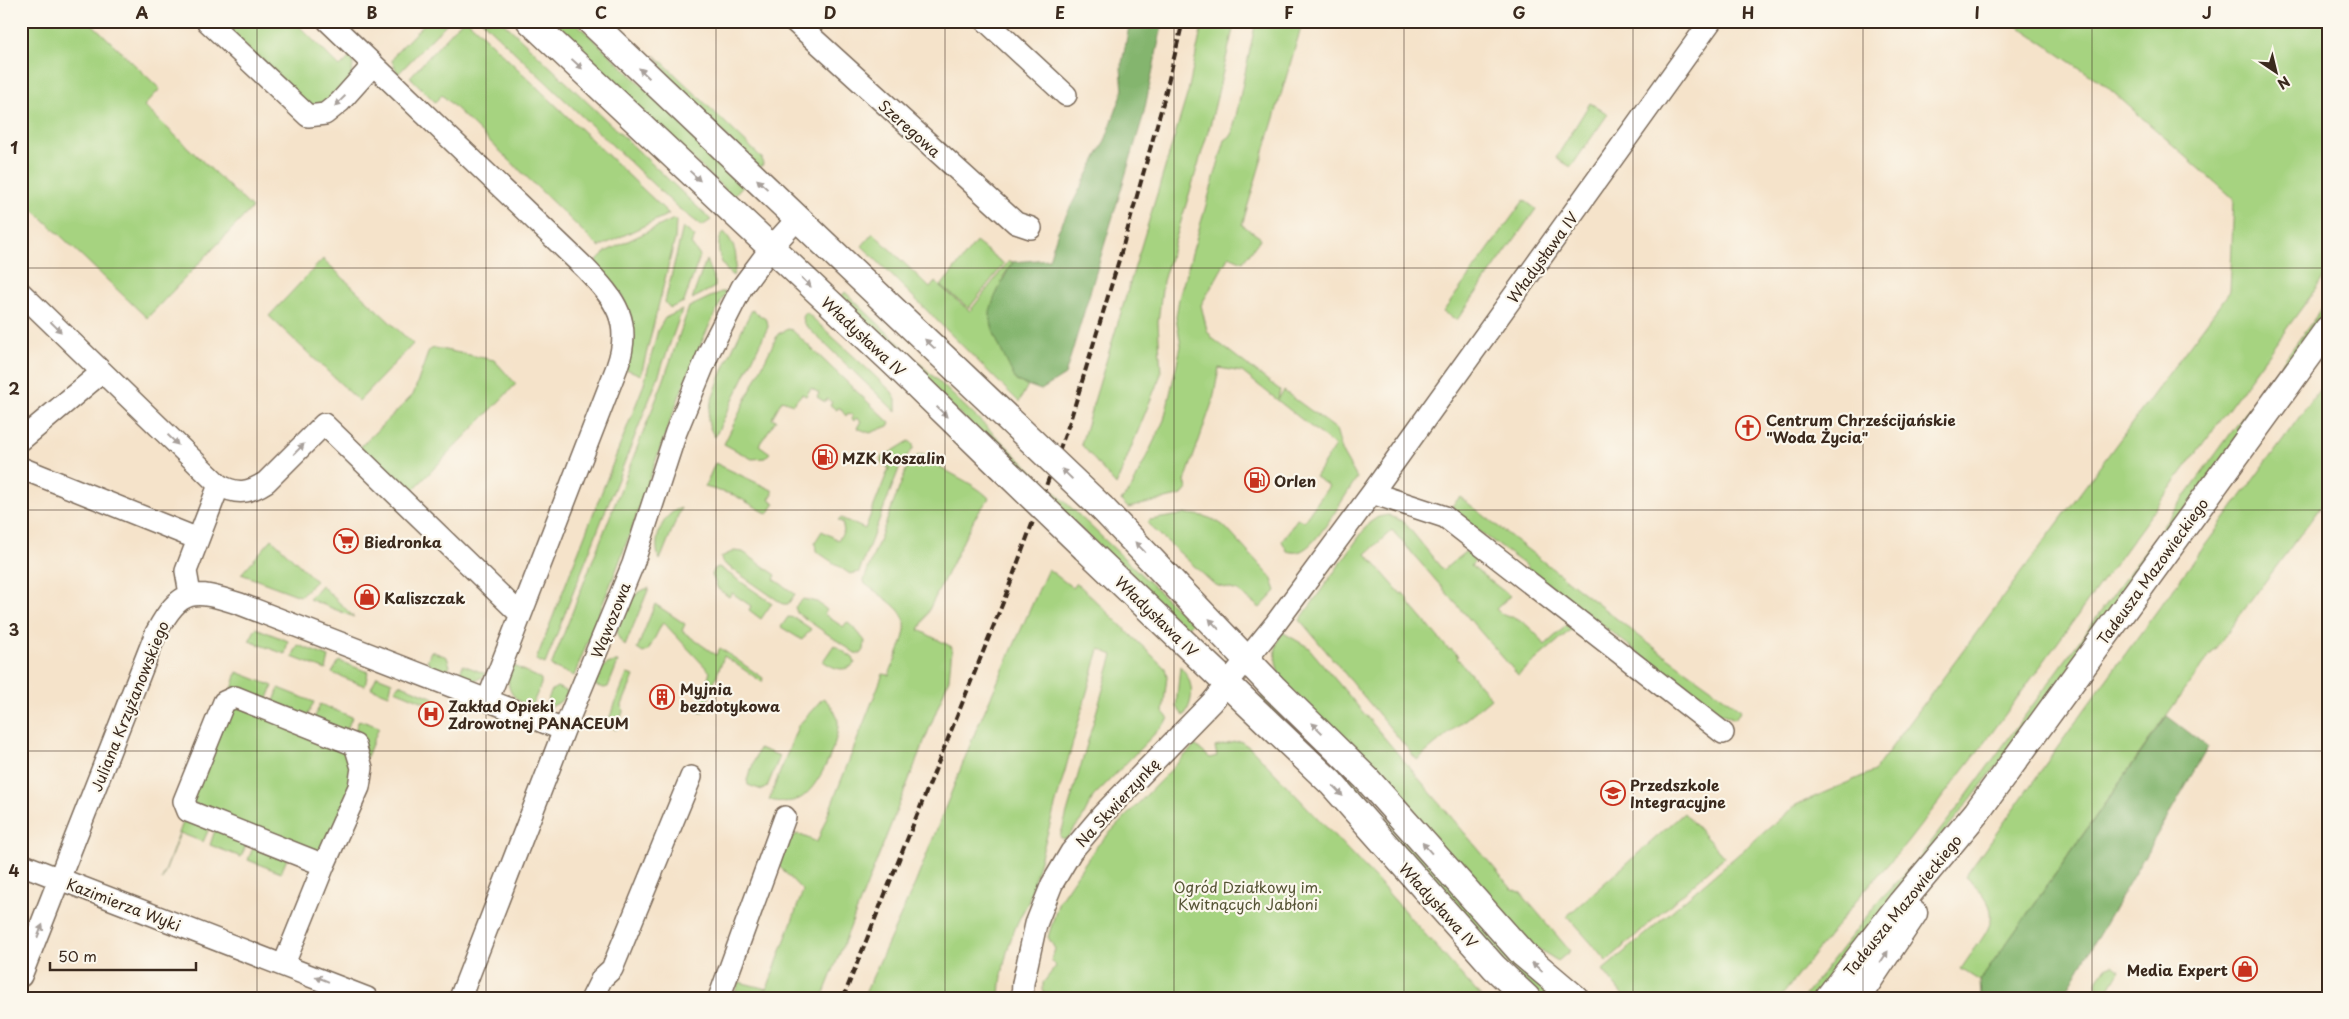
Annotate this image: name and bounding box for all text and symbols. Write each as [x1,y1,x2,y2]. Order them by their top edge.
text: A [136,0,149,24]
text: B [367,0,378,24]
text: C [595,0,607,24]
text: D [824,0,836,24]
text: E [1055,0,1065,24]
text: F [1284,0,1294,24]
text: G [1512,0,1526,24]
text: H [1742,0,1754,24]
text: I [1974,0,1980,24]
text: J [2202,0,2212,24]
north arrow [2252,48,2302,98]
one-way arrow [570,58,582,70]
one-way arrow [639,67,651,79]
text: N [2273,71,2294,95]
street label: Szeregowa [874,94,947,163]
one-way arrow [335,95,347,107]
text: 1 [10,135,18,159]
one-way arrow [688,170,700,182]
one-way arrow [757,179,769,191]
street label: Władysława IV [1501,207,1583,307]
one-way arrow [800,276,812,288]
street label: Władysława IV [817,291,911,381]
one-way arrow [50,321,62,333]
one-way arrow [924,338,936,350]
text: 2 [8,376,20,400]
one-way arrow [936,406,948,418]
place label: Centrum Chrześcijańskie "Woda Życia" [1766,408,1956,448]
church icon: Centrum Chrześcijańskie "Woda Życia" [1735,415,1761,441]
one-way arrow [167,434,179,446]
one-way arrow [293,444,305,456]
fuel station icon: MZK Koszalin [812,444,838,470]
place label: MZK Koszalin [842,446,945,469]
fuel station icon: Orlen [1244,467,1270,493]
one-way arrow [1061,468,1073,480]
place label: Orlen [1274,469,1316,492]
street label: Tadeusza Mazowieckiego [2091,493,2213,649]
supermarket icon: Biedronka [333,528,359,554]
place label: Biedronka [364,530,442,553]
one-way arrow [1134,542,1146,554]
street label: Władysława IV [1110,570,1204,662]
street label: Wąwozowa [584,578,636,661]
shop icon: Kaliszczak [354,584,380,610]
place label: Kaliszczak [384,586,465,609]
text: 3 [9,617,19,641]
street label: Juliana Krzyżanowskiego [84,617,174,795]
one-way arrow [1208,618,1220,630]
place label: Myjnia bezdotykowa [680,677,780,717]
building icon: Myjnia bezdotykowa [649,684,675,710]
place label: Zakład Opieki Zdrowotnej PANACEUM [448,694,629,734]
hospital icon: Zakład Opieki Zdrowotnej PANACEUM [418,701,444,727]
one-way arrow [1311,722,1323,734]
street label: Na Skwierzynkę [1070,752,1164,852]
place label: Przedszkole Integracyjne [1630,773,1726,813]
school or university icon: Przedszkole Integracyjne [1600,780,1626,806]
one-way arrow [1332,784,1344,796]
street label: Tadeusza Mazowieckiego [1837,829,1967,981]
one-way arrow [1421,842,1433,854]
street label: Władysława IV [1394,857,1484,953]
text: 4 [9,858,20,882]
street label: Kazimierza Wyki [64,872,184,936]
park label: Ogród Działkowy im. Kwitnących Jabłoni [1174,875,1322,915]
one-way arrow [36,923,44,938]
scale bar [50,939,196,971]
text: 50 m [58,944,97,967]
one-way arrow [1879,950,1889,964]
shop icon: Media Expert [2232,956,2258,982]
place label: Media Expert [2127,958,2228,981]
one-way arrow [1531,962,1543,973]
one-way arrow [315,975,329,983]

